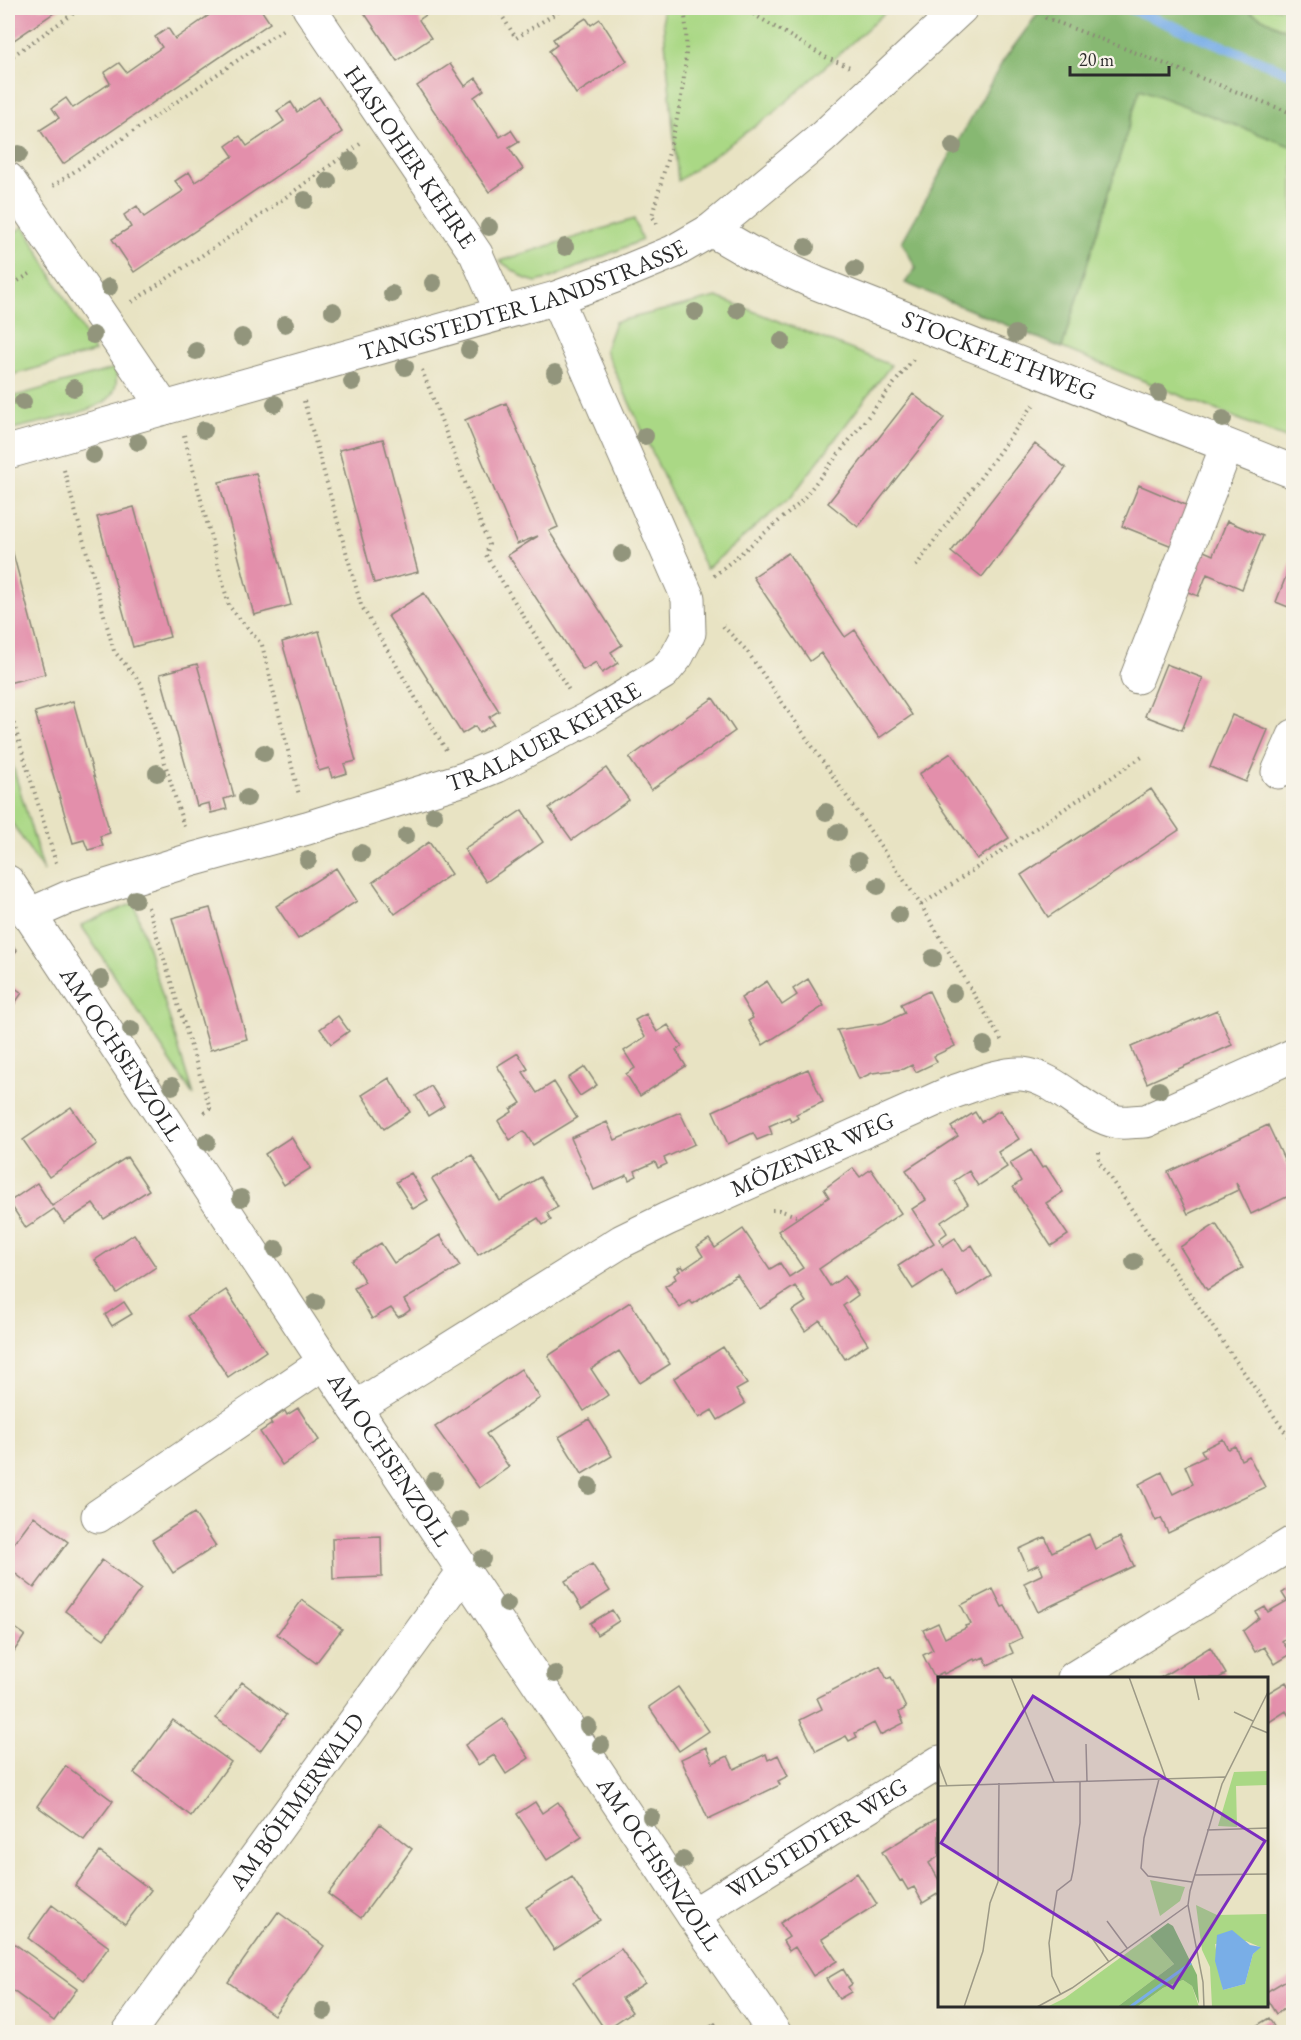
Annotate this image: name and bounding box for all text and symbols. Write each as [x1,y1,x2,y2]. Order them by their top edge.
scale bar [1070,39,1169,77]
text: 20 m [1079,48,1114,71]
street label: HASLOHER KEHRE [337,59,484,254]
street label: TANGSTEDTER LANDSTRASSE [356,231,692,368]
street label: STOCKFLETHWEG [898,303,1102,408]
street label: TRALAUER KEHRE [443,674,646,799]
street label: AM OCHSENZOLL [53,960,191,1147]
street label: MÖZENER WEG [726,1104,899,1204]
street label: AM OCHSENZOLL [320,1365,459,1552]
inset map [938,1677,1268,2007]
street label: AM BÖHMERWALD [221,1706,371,1897]
street label: AM OCHSENZOLL [590,1770,729,1956]
street label: WILSTEDTER WEG [721,1770,913,1905]

